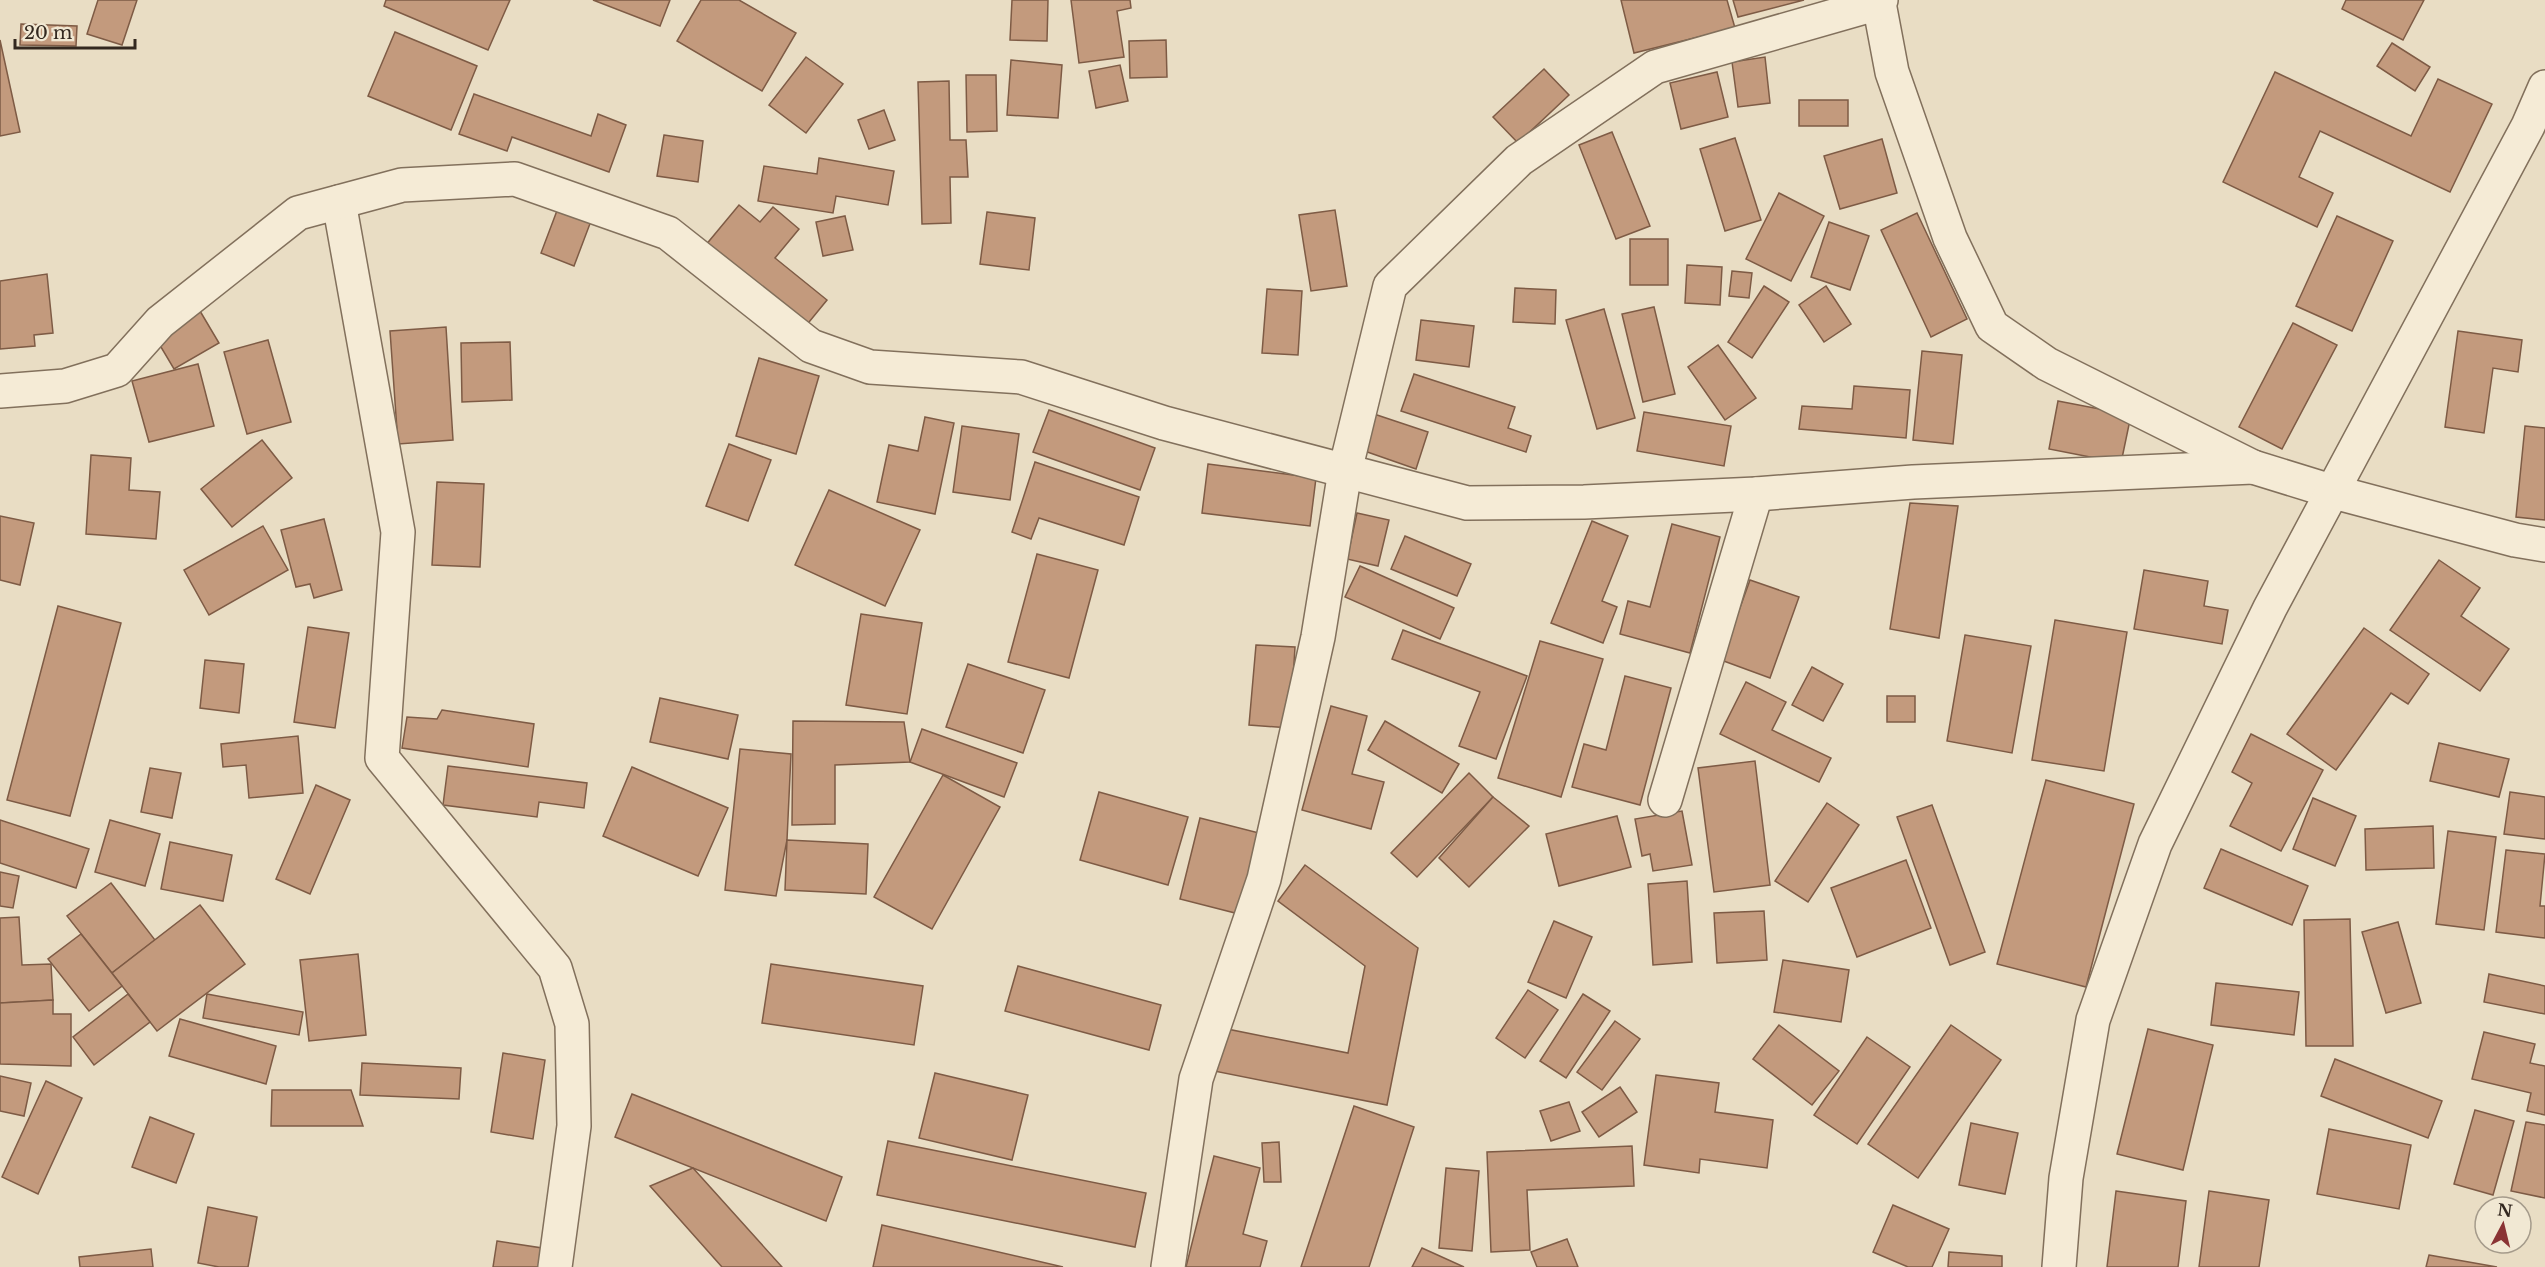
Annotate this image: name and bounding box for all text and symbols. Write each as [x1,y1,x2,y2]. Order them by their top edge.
scale bar [15,12,135,50]
text: 20 m [24,22,72,44]
north arrow [2473,1195,2533,1255]
text: N [2496,1199,2514,1221]

